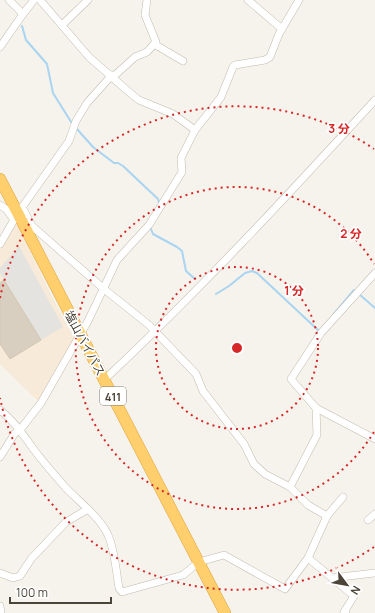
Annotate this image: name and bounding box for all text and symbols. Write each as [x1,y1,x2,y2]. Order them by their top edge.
text: 3 分 [328,120,350,137]
text: 2 分 [340,225,362,242]
text: 1 分 [284,282,304,299]
street label: 塩山バイパス [61,307,109,379]
centre of rings [230,341,244,355]
road number: 411 [100,387,126,405]
north arrow [327,565,367,605]
scale bar [10,579,111,605]
text: N [347,583,364,598]
text: 100 m [16,584,48,601]

